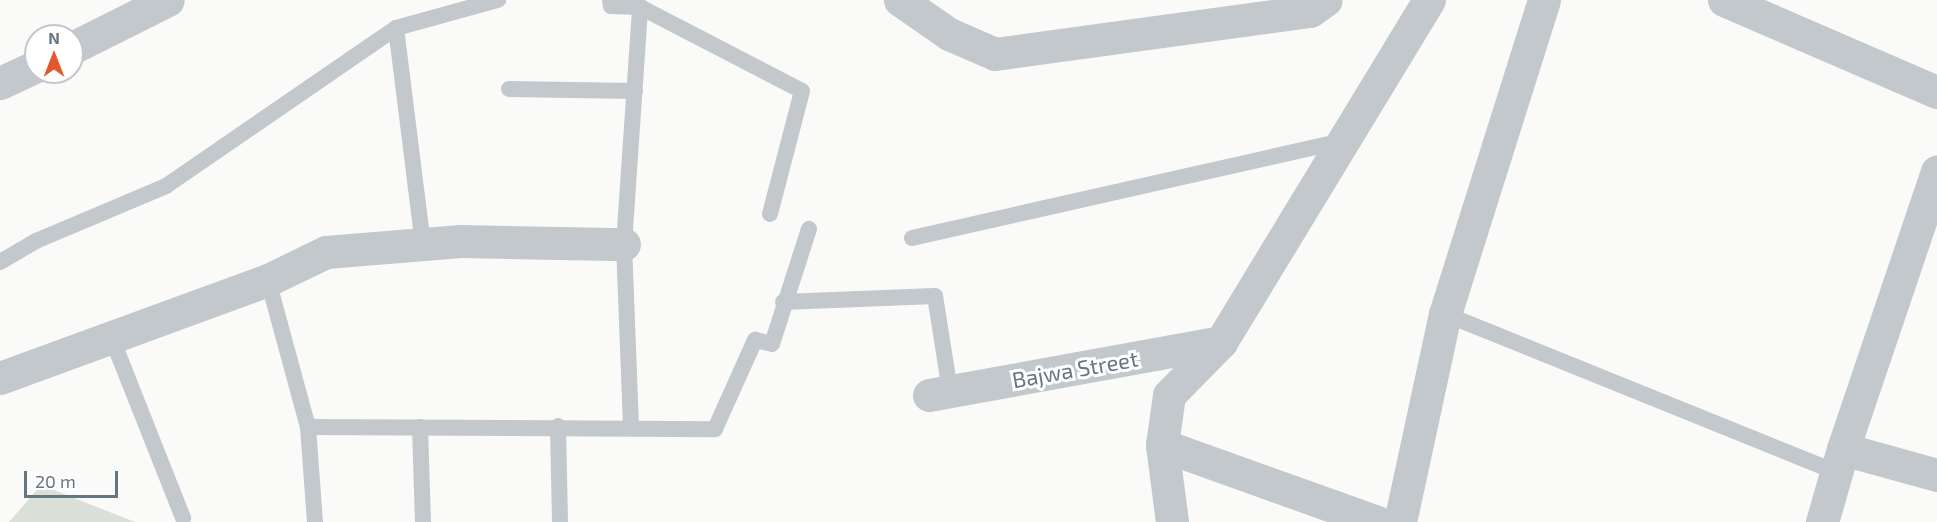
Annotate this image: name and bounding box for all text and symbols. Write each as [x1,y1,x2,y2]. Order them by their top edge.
north arrow [24,24,84,84]
text: N [48,28,60,47]
street label: Bajwa Street [1010,345,1140,393]
scale bar [27,459,122,497]
text: 20 m [35,470,76,492]

